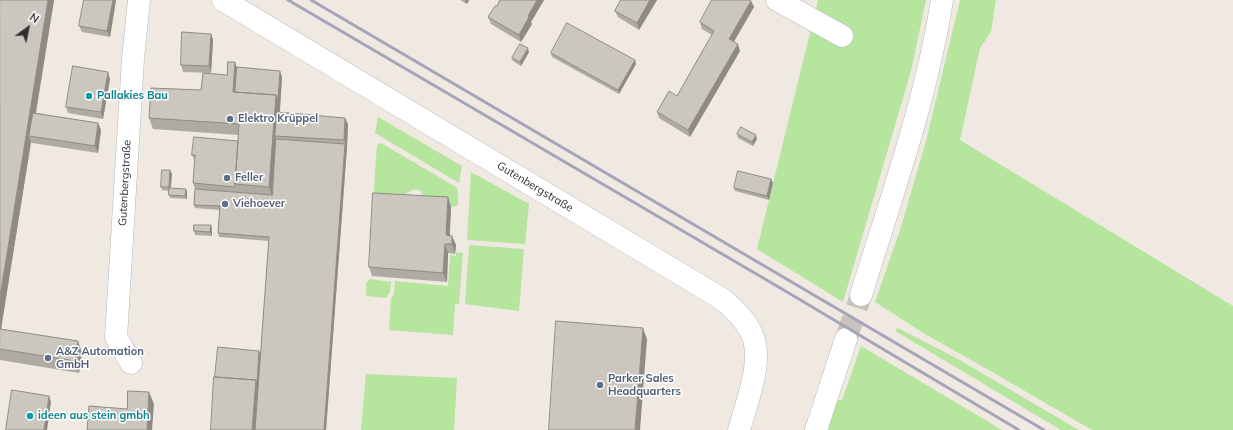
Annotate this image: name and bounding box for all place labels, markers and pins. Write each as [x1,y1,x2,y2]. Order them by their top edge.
place label: Pallakies Bau [97,89,168,103]
marker: Pallakies Bau [84,91,94,101]
place label: Elektro Krüppel [238,112,318,126]
marker: Elektro Krüppel [225,114,235,124]
place label: Feller [235,171,263,185]
marker: Feller [222,173,232,183]
place label: Viehoever [233,197,285,211]
marker: Viehoever [220,199,230,209]
place label: A&Z Automation GmbH [56,345,144,371]
marker: A&Z Automation GmbH [43,353,53,363]
place label: Parker Sales Headquarters [608,372,681,398]
marker: Parker Sales Headquarters [595,380,605,390]
place label: ideen aus stein gmbh [38,409,150,423]
marker: ideen aus stein gmbh [25,411,35,421]

